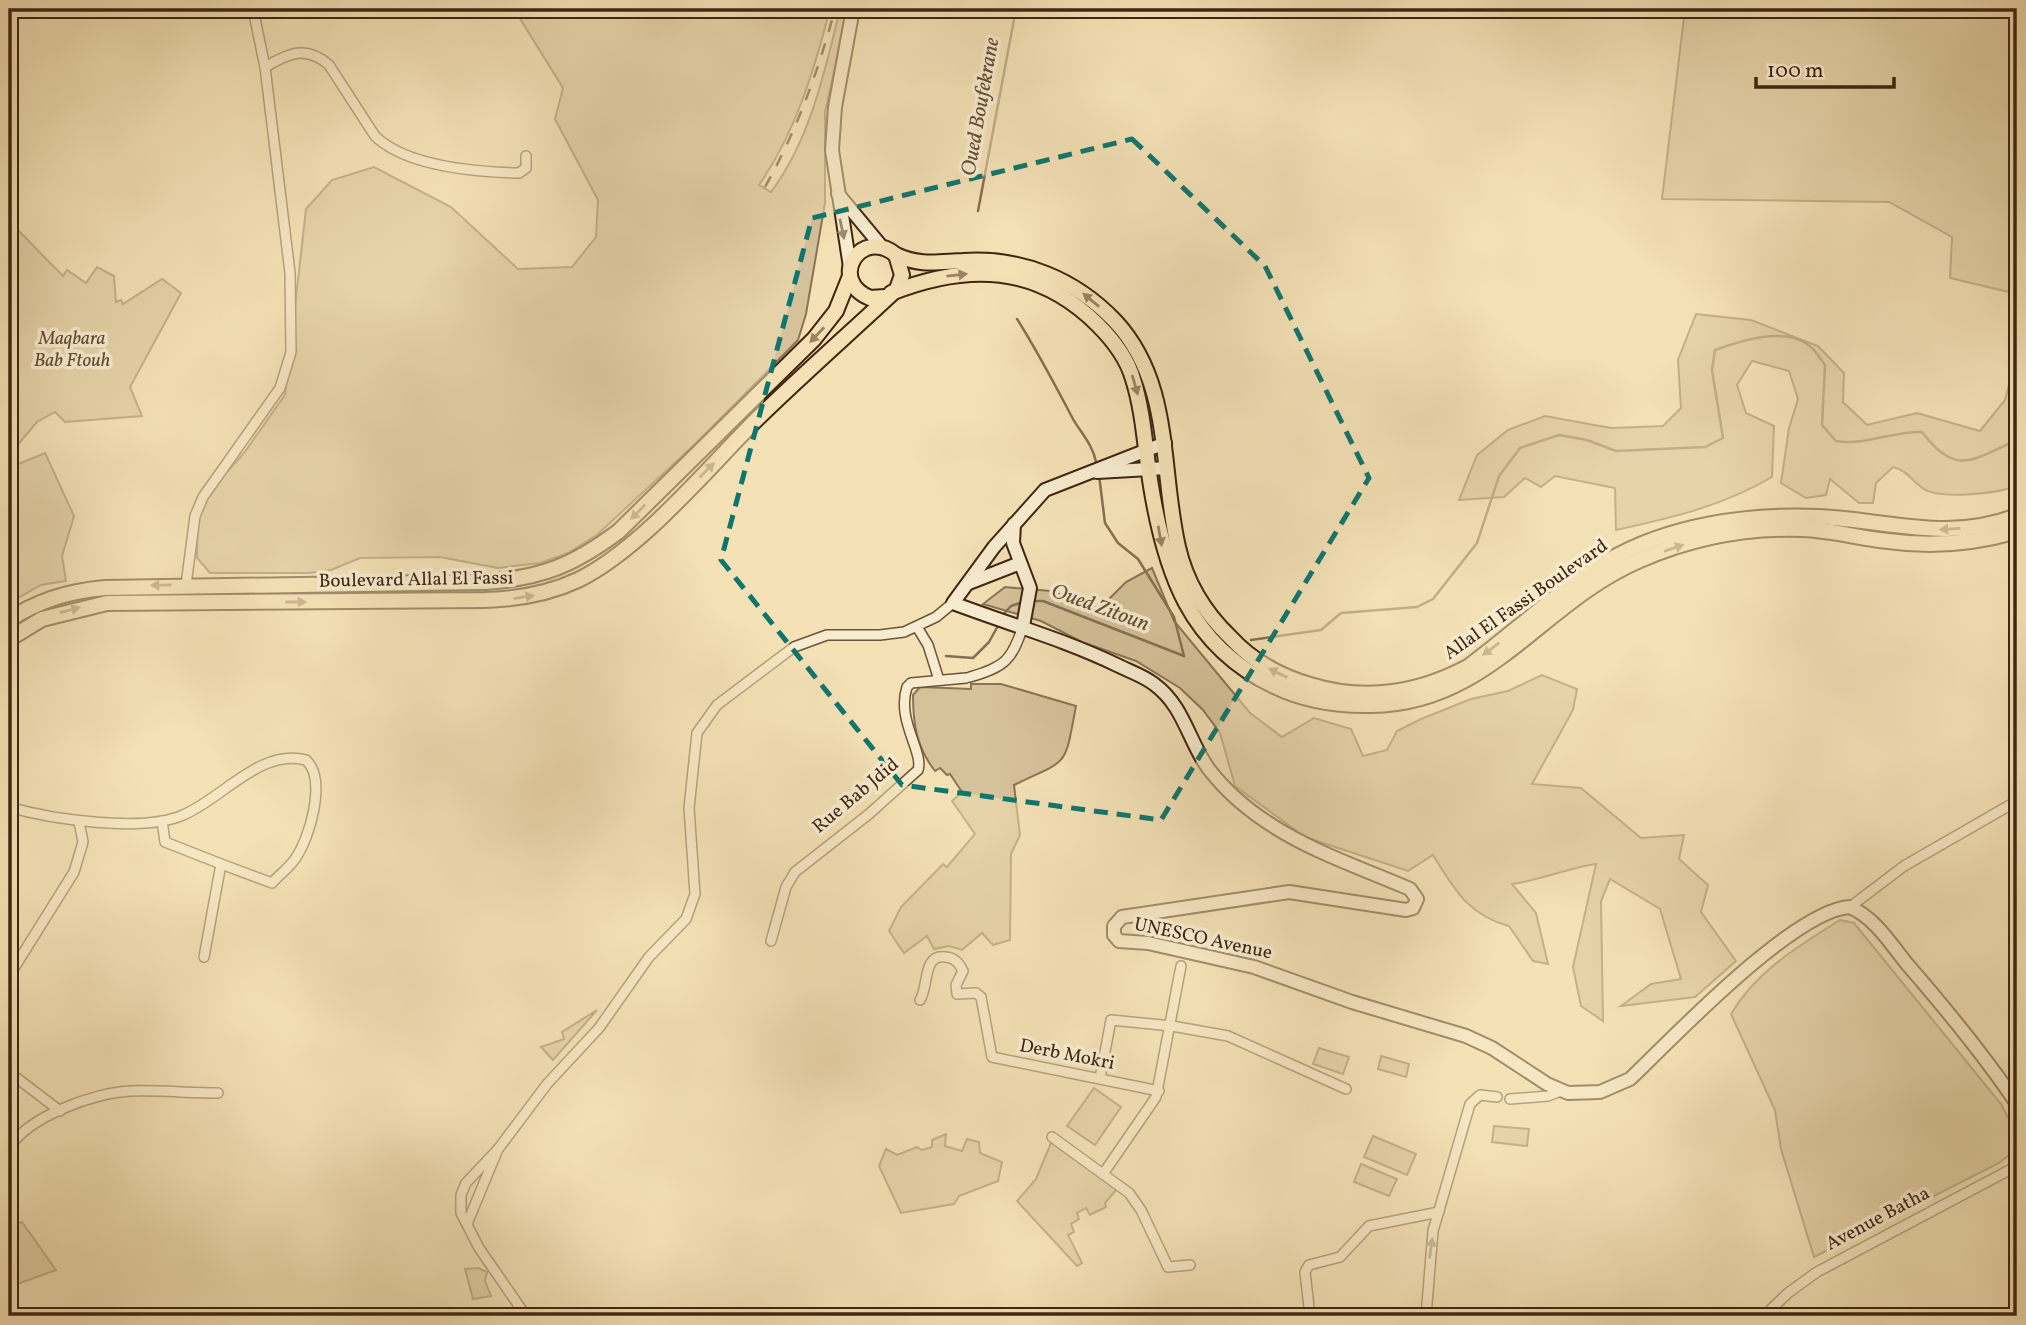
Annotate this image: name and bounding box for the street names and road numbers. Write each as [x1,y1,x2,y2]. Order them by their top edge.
street label: Allal El Fassi Boulevard [1439,533,1613,667]
street label: Boulevard Allal El Fassi [318,565,514,595]
street label: Rue Bab Jdid [807,752,905,840]
street label: UNESCO Avenue [1131,912,1275,966]
street label: Derb Mokri [1017,1033,1117,1077]
street label: Avenue Batha [1821,1181,1935,1257]

